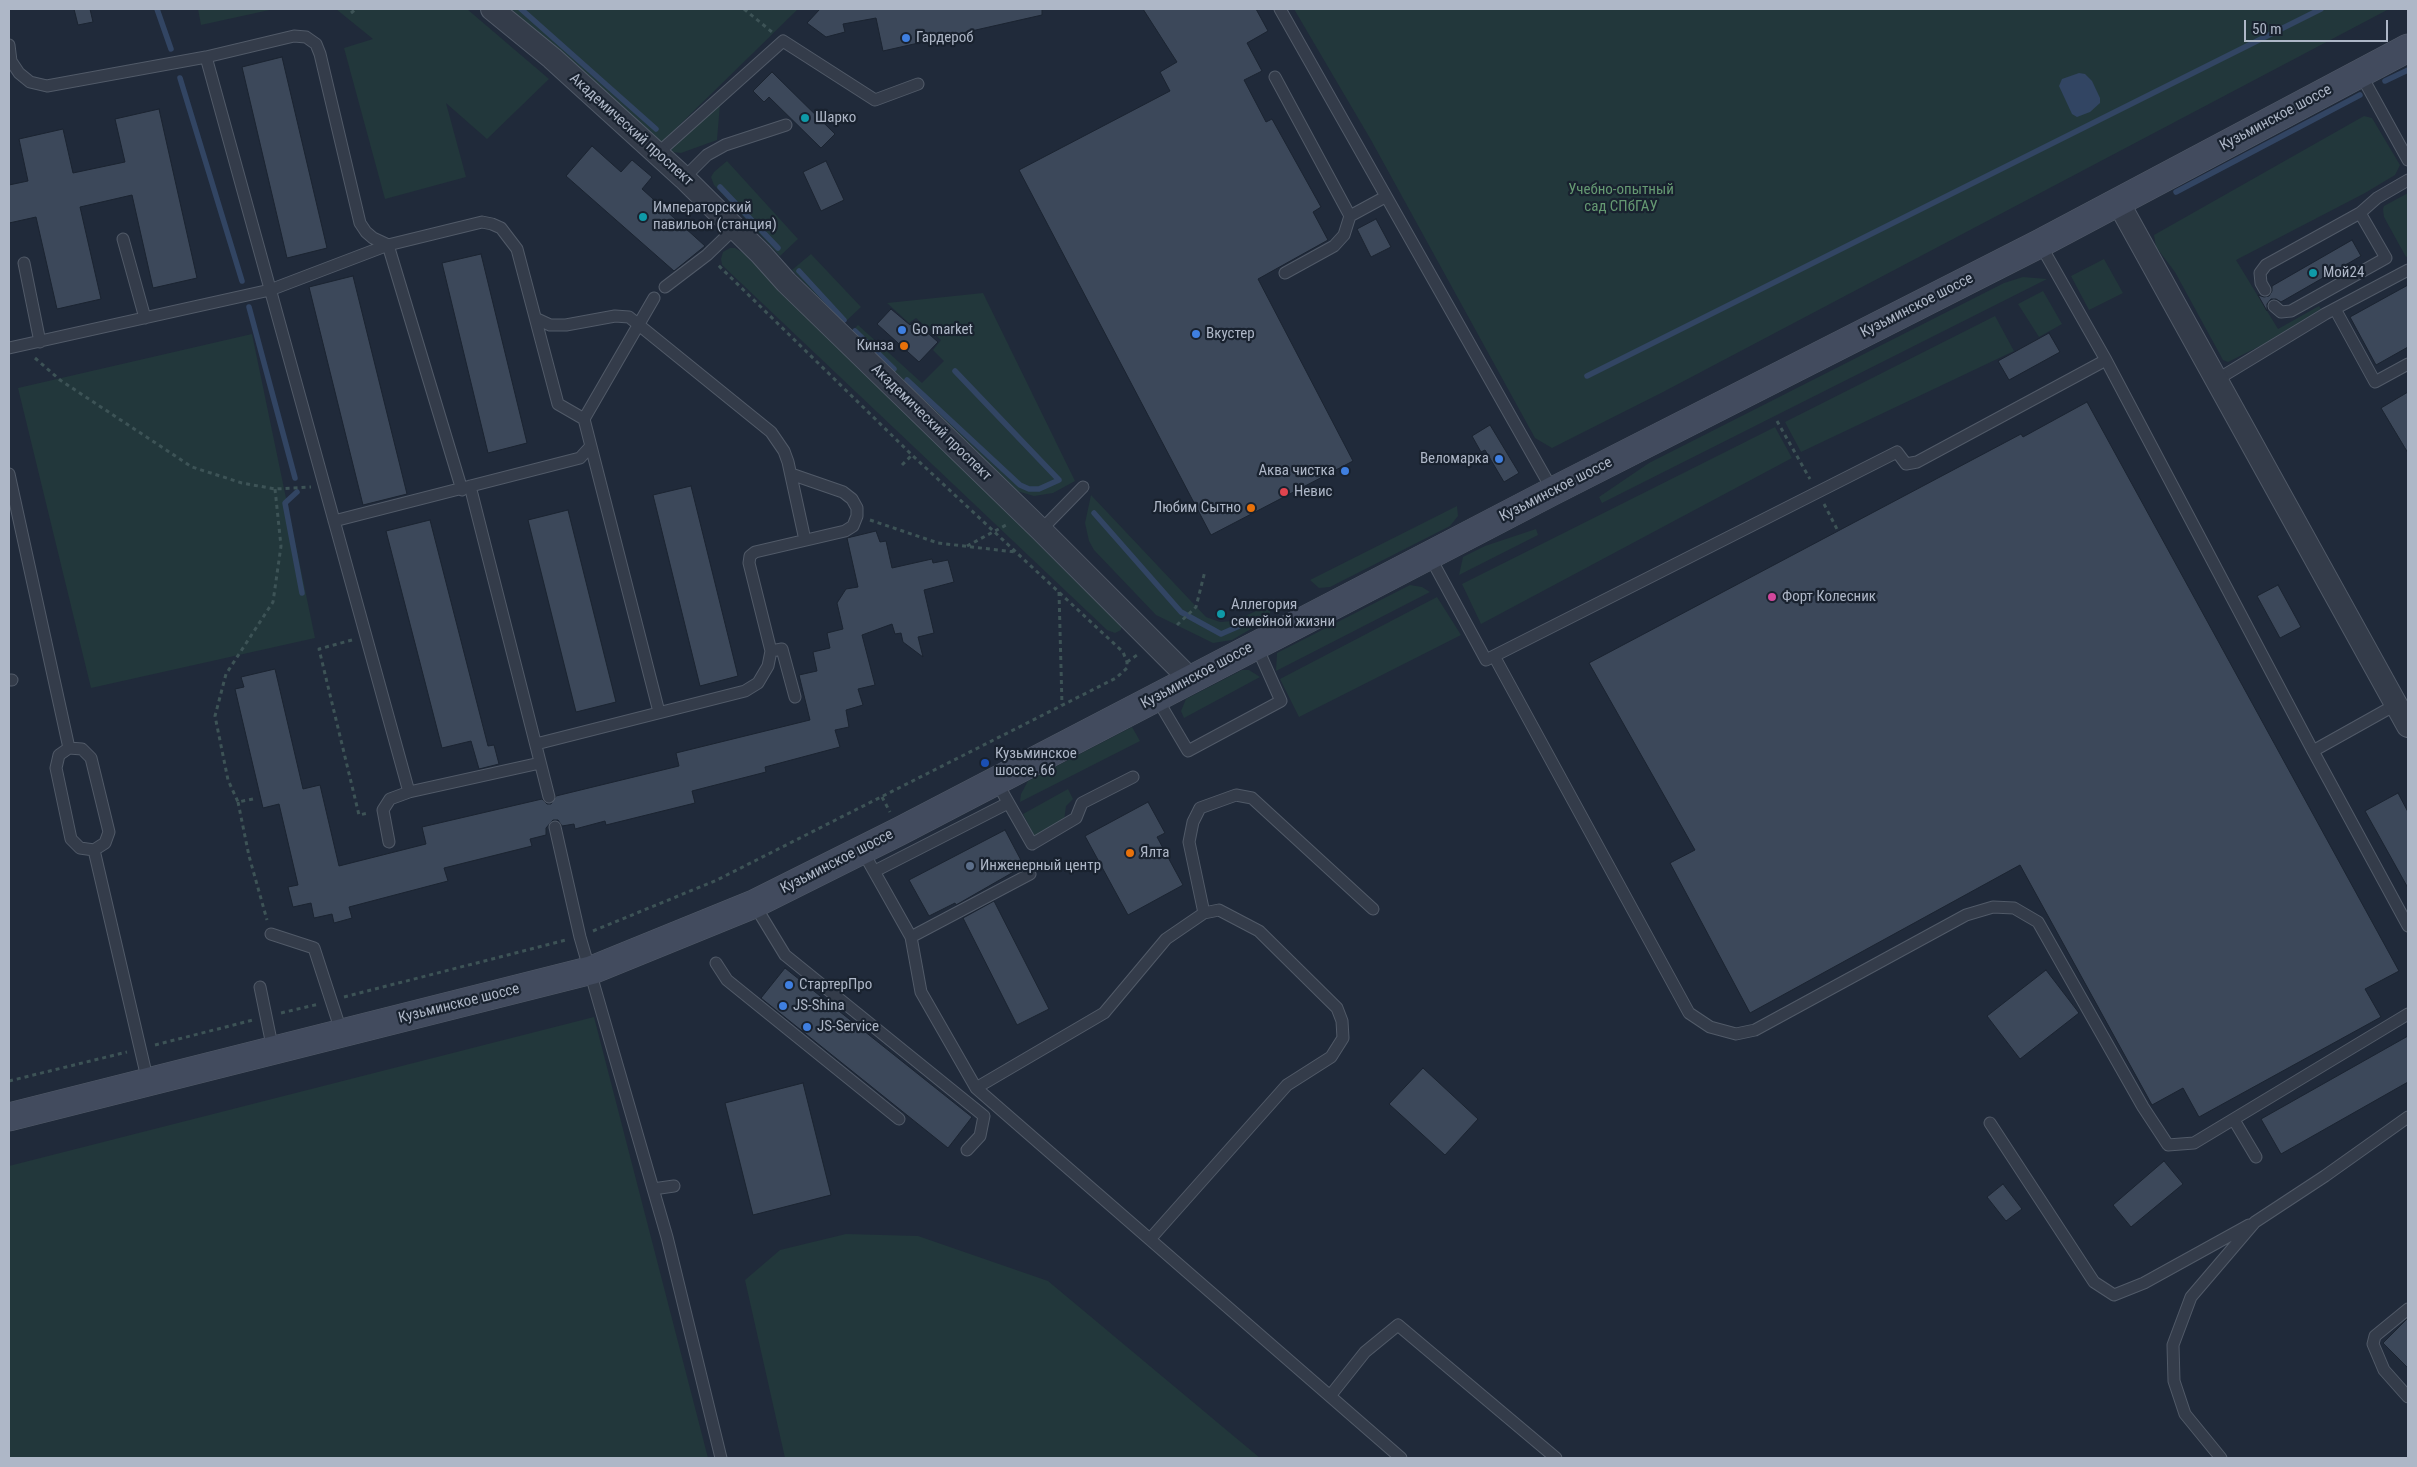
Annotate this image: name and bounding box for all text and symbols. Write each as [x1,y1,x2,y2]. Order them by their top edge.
scale bar [2247,10,2391,42]
text: 50 m [2252,20,2282,38]
place label: Гардероб [916,29,973,47]
marker: Гардероб [900,32,912,44]
street label: Академический проспект [565,70,697,190]
street label: Кузьминское шоссе [2217,81,2335,155]
place label: Шарко [815,109,856,127]
marker: Шарко [799,112,811,124]
park label: Учебно-опытный сад СПбГАУ [1568,181,1674,216]
place label: Императорский павильон (станция) [653,199,777,234]
marker: Императорский павильон (станция) [637,211,649,223]
place label: Мой24 [2323,264,2364,282]
marker: Мой24 [2307,267,2319,279]
street label: Кузьминское шоссе [1858,270,1976,342]
place label: Go market [912,321,973,339]
marker: Go market [896,324,908,336]
place label: Вкустер [1206,325,1255,343]
marker: Вкустер [1190,328,1202,340]
place label: Кинза [857,337,894,355]
marker: Кинза [898,340,910,352]
street label: Академический проспект [867,361,995,485]
place label: Веломарка [1420,450,1489,468]
marker: Веломарка [1493,453,1505,465]
street label: Кузьминское шоссе [1497,454,1615,526]
place label: Аква чистка [1258,462,1335,480]
marker: Аква чистка [1339,465,1351,477]
place label: Невис [1294,483,1332,501]
marker: Невис [1278,486,1290,498]
place label: Любим Сытно [1153,499,1241,517]
marker: Любим Сытно [1245,502,1257,514]
place label: Форт Колесник [1782,588,1876,606]
marker: Форт Колесник [1766,591,1778,603]
place label: Аллегория семейной жизни [1231,596,1335,631]
marker: Аллегория семейной жизни [1215,608,1227,620]
street label: Кузьминское шоссе [1138,639,1256,713]
place label: Кузьминское шоссе, 66 [995,745,1077,780]
marker: Кузьминское шоссе, 66 [979,757,991,769]
street label: Кузьминское шоссе [778,826,896,898]
place label: Ялта [1140,844,1170,862]
marker: Ялта [1124,847,1136,859]
place label: Инженерный центр [980,857,1101,875]
marker: Инженерный центр [964,860,976,872]
place label: СтартерПро [799,976,872,994]
marker: СтартерПро [783,979,795,991]
street label: Кузьминское шоссе [397,980,521,1028]
place label: JS-Shina [793,997,845,1015]
marker: JS-Shina [777,1000,789,1012]
place label: JS-Service [817,1018,879,1036]
marker: JS-Service [801,1021,813,1033]

